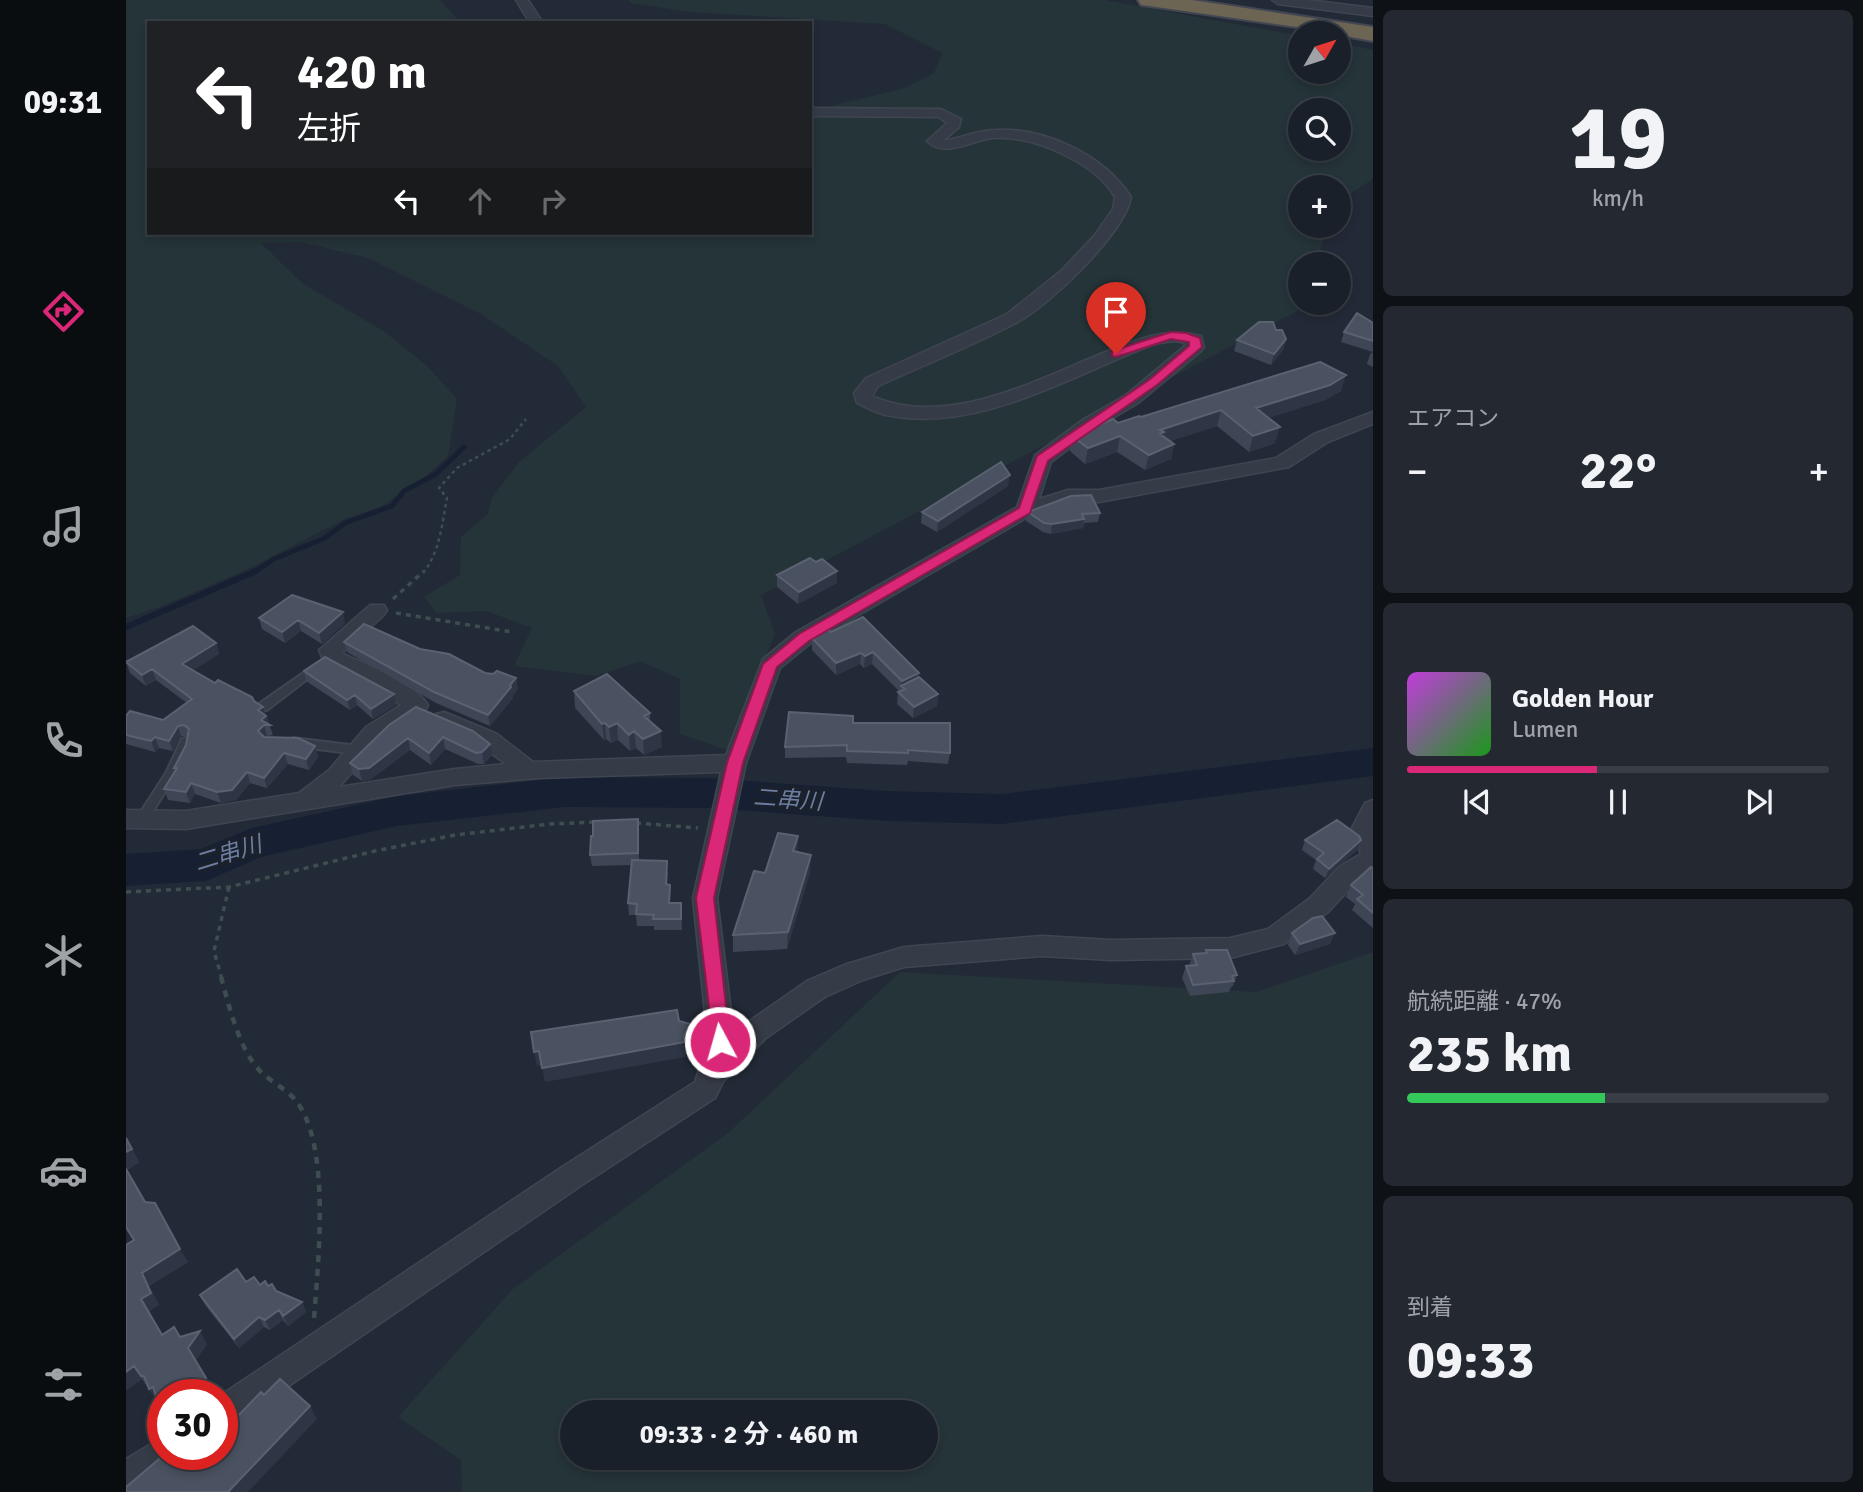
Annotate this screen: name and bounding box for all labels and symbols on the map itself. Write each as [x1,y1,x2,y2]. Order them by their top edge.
north arrow [1288,21,1351,84]
pin [1086,282,1146,354]
water label: 二串川 [753,783,826,817]
water label: 二串川 [191,829,268,877]
position arrow [683,1005,757,1079]
speed limit sign: 30 [147,1379,238,1470]

